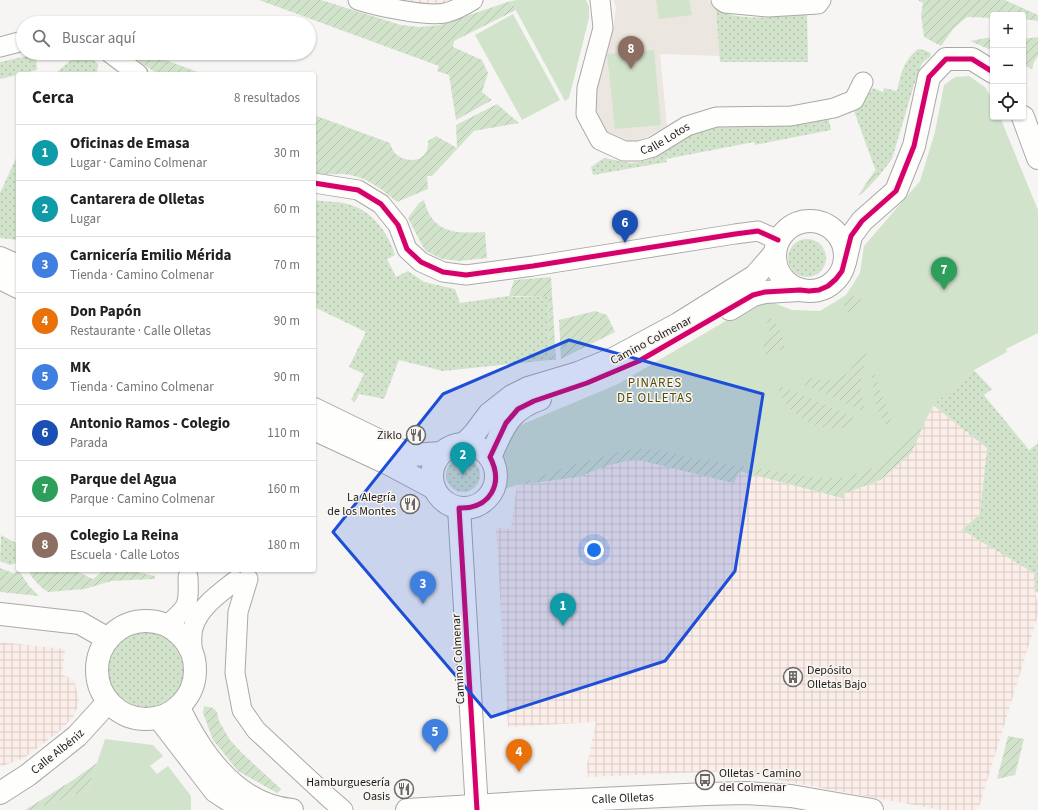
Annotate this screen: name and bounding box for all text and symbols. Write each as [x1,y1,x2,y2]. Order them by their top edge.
map controls [990,12,1026,120]
button: + [990,12,1026,48]
search box [16,16,316,60]
icon: search [30,27,52,49]
text: Buscar aquí [62,28,135,49]
pin: 8 [618,36,644,69]
button: − [990,48,1026,84]
button: locate [990,84,1026,120]
text: Cerca [32,86,74,110]
text: 8 resultados [234,89,300,107]
street label: Calle Lotos [638,118,693,159]
text: Oficinas de Emasa [70,133,190,154]
text: 1 [42,144,48,162]
text: 30 m [274,144,300,162]
text: Lugar · Camino Colmenar [70,154,207,172]
text: Cantarera de Olletas [70,189,204,210]
text: 2 [42,200,48,218]
text: 60 m [274,200,300,218]
text: Lugar [70,210,101,228]
pin: 6 [612,210,638,243]
text: Carnicería Emilio Mérida [70,245,232,266]
text: 3 [42,256,48,274]
text: 70 m [274,256,300,274]
pin: 7 [931,257,957,290]
text: Tienda · Camino Colmenar [70,266,214,284]
text: Don Papón [70,301,141,322]
street label: Camino Colmenar [607,311,696,369]
text: 4 [42,312,48,330]
text: 90 m [274,312,300,330]
text: Restaurante · Calle Olletas [70,322,211,340]
text: MK [70,357,91,378]
text: 5 [42,368,48,386]
text: 90 m [274,368,300,386]
district label: PINARES DE OLLETAS [617,374,693,407]
text: Tienda · Camino Colmenar [70,378,214,396]
text: Antonio Ramos - Colegio [70,413,230,434]
text: 6 [42,424,48,442]
text: 110 m [267,424,300,442]
restaurant icon: Ziklo [405,424,427,446]
place label: Ziklo [377,427,402,444]
text: Parada [70,434,108,452]
pin: 2 [450,442,476,475]
text: Parque del Agua [70,469,177,490]
text: 7 [42,480,48,498]
text: 160 m [267,480,300,498]
place label: La Alegría de los Montes [327,489,396,520]
text: Parque · Camino Colmenar [70,490,215,508]
restaurant icon: La Alegría de los Montes [399,493,421,515]
text: Colegio La Reina [70,525,179,546]
text: 8 [42,536,48,554]
text: 180 m [267,536,300,554]
your location [584,540,604,560]
text: Escuela · Calle Lotos [70,546,179,564]
pin: 3 [410,571,436,604]
pin: 1 [550,593,576,626]
street label: Camino Colmenar [448,613,469,705]
place label: Depósito Olletas Bajo [807,662,867,693]
building icon: Depósito Olletas Bajo [782,666,804,688]
pin: 5 [422,719,448,752]
street label: Calle Albéniz [27,725,89,779]
pin: 4 [506,739,532,772]
place label: Olletas - Camino del Colmenar [719,765,801,796]
bus stop icon: Olletas - Camino del Colmenar [694,769,716,791]
place label: Hamburguesería Oasis [306,774,390,805]
restaurant icon: Hamburguesería Oasis [393,778,415,800]
street label: Calle Olletas [591,788,654,808]

